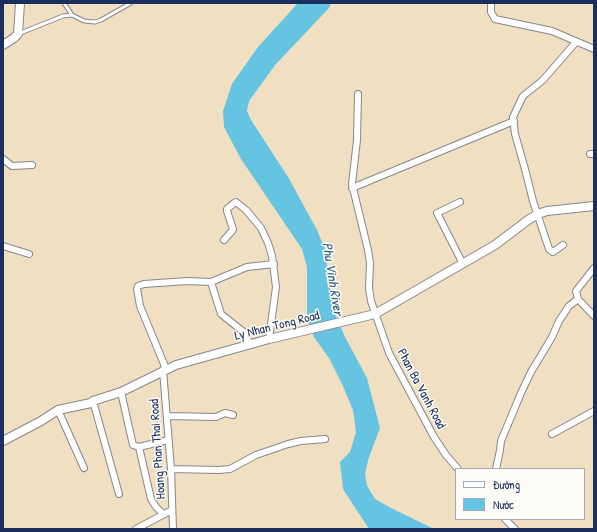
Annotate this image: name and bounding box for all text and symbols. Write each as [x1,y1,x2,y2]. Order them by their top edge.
water label: Phu Vinh River [318,241,346,317]
street label: Ly Nhan Tong Road [233,308,321,344]
street label: Phan Ba Vanh Road [393,346,449,432]
street label: Hoang Phan Thai Road [147,398,169,500]
legend [455,468,585,520]
text: Đường [493,476,520,493]
text: Nước [493,496,514,513]

